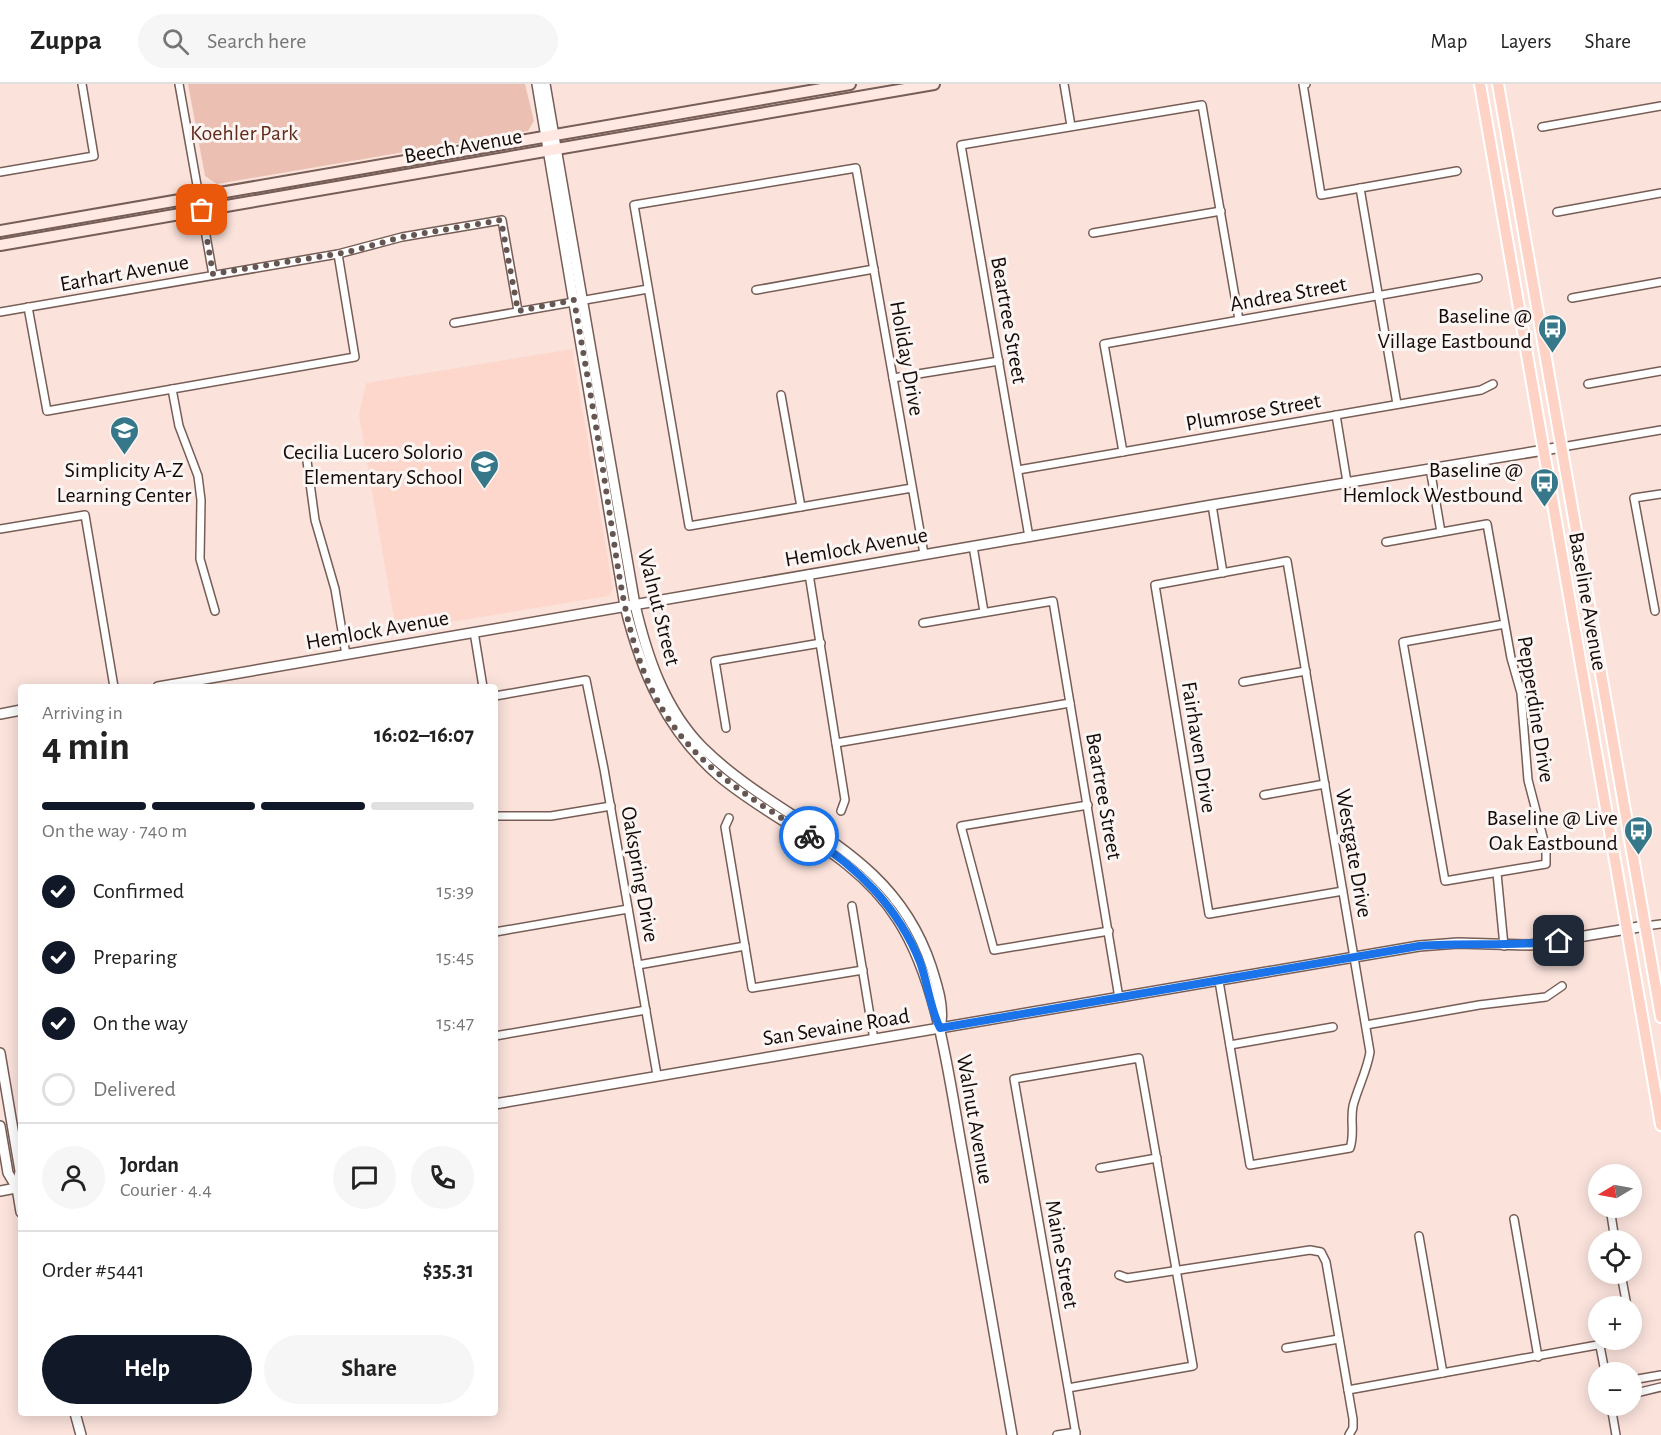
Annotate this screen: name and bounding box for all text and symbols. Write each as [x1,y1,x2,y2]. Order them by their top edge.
search box [138,14,558,68]
icon: search [159,25,192,58]
text: Zuppa [30,27,102,55]
text: Search here [207,30,307,52]
text: Map [1431,31,1467,52]
text: Layers [1500,31,1551,52]
text: Share [1584,31,1631,52]
park label: Koehler Park [190,122,298,144]
street label: Beech Avenue [402,125,524,167]
pin [176,184,227,235]
icon: bag [185,193,218,226]
street label: Earhart Avenue [58,251,190,295]
street label: Beartree Street [987,255,1031,385]
street label: Andrea Street [1228,273,1348,315]
street label: Holiday Drive [886,299,928,417]
place label: Baseline @ Village Eastbound [1377,305,1532,352]
bus stop icon: Baseline @ Village Eastbound [1537,312,1569,354]
street label: Plumrose Street [1184,389,1322,435]
school or university icon: Simplicity A-Z Learning Center [108,414,140,456]
place label: Cecilia Lucero Solorio Elementary School [283,441,463,488]
school or university icon: Cecilia Lucero Solorio Elementary School [468,448,500,490]
place label: Simplicity A-Z Learning Center [57,459,191,506]
place label: Baseline @ Hemlock Westbound [1342,459,1523,506]
bus stop icon: Baseline @ Hemlock Westbound [1528,466,1560,508]
street label: Hemlock Avenue [783,524,929,570]
street label: Baseline Avenue [1565,530,1611,672]
street label: Walnut Street [634,547,684,668]
street label: Hemlock Avenue [304,607,450,653]
street label: Pepperdine Drive [1514,634,1558,784]
street label: Fairhaven Drive [1178,680,1220,814]
text: Arriving in [42,703,123,723]
text: 16:02–16:07 [374,724,474,746]
text: 4 min [42,728,130,767]
street label: Beartree Street [1082,731,1126,861]
street label: Westgate Drive [1332,787,1376,919]
street label: Oakspring Drive [617,805,663,944]
courier [779,806,839,866]
place label: Baseline @ Live Oak Eastbound [1486,807,1618,854]
bus stop icon: Baseline @ Live Oak Eastbound [1623,814,1655,856]
icon: bike [793,820,826,853]
text: On the way · 740 m [42,821,187,841]
icon: check [42,875,75,908]
text: Confirmed [93,880,184,902]
text: 15:39 [437,881,474,901]
pin [1533,915,1584,966]
icon: home [1542,924,1575,957]
icon: check [42,941,75,974]
text: Preparing [93,946,177,968]
text: 15:45 [436,947,474,967]
street label: San Sevaine Road [761,1005,911,1049]
icon: check [42,1007,75,1040]
text: On the way [93,1012,188,1034]
text: 15:47 [436,1013,474,1033]
street label: Walnut Avenue [953,1053,997,1186]
text: Delivered [93,1078,176,1100]
button: person [42,1146,105,1209]
button: chat [333,1146,396,1209]
button: phone [411,1146,474,1209]
text: Jordan [120,1154,179,1176]
north arrow [1588,1164,1642,1218]
map controls [1588,1164,1642,1416]
text: Courier · 4.4 [120,1180,212,1200]
street label: Maine Street [1042,1198,1082,1310]
button: locate [1588,1230,1642,1284]
text: Order #5441 [42,1259,145,1281]
text: $35.31 [423,1259,474,1281]
button: + [1588,1296,1642,1350]
button: Help [42,1335,252,1404]
button: Share [264,1335,474,1404]
button: − [1588,1362,1642,1416]

